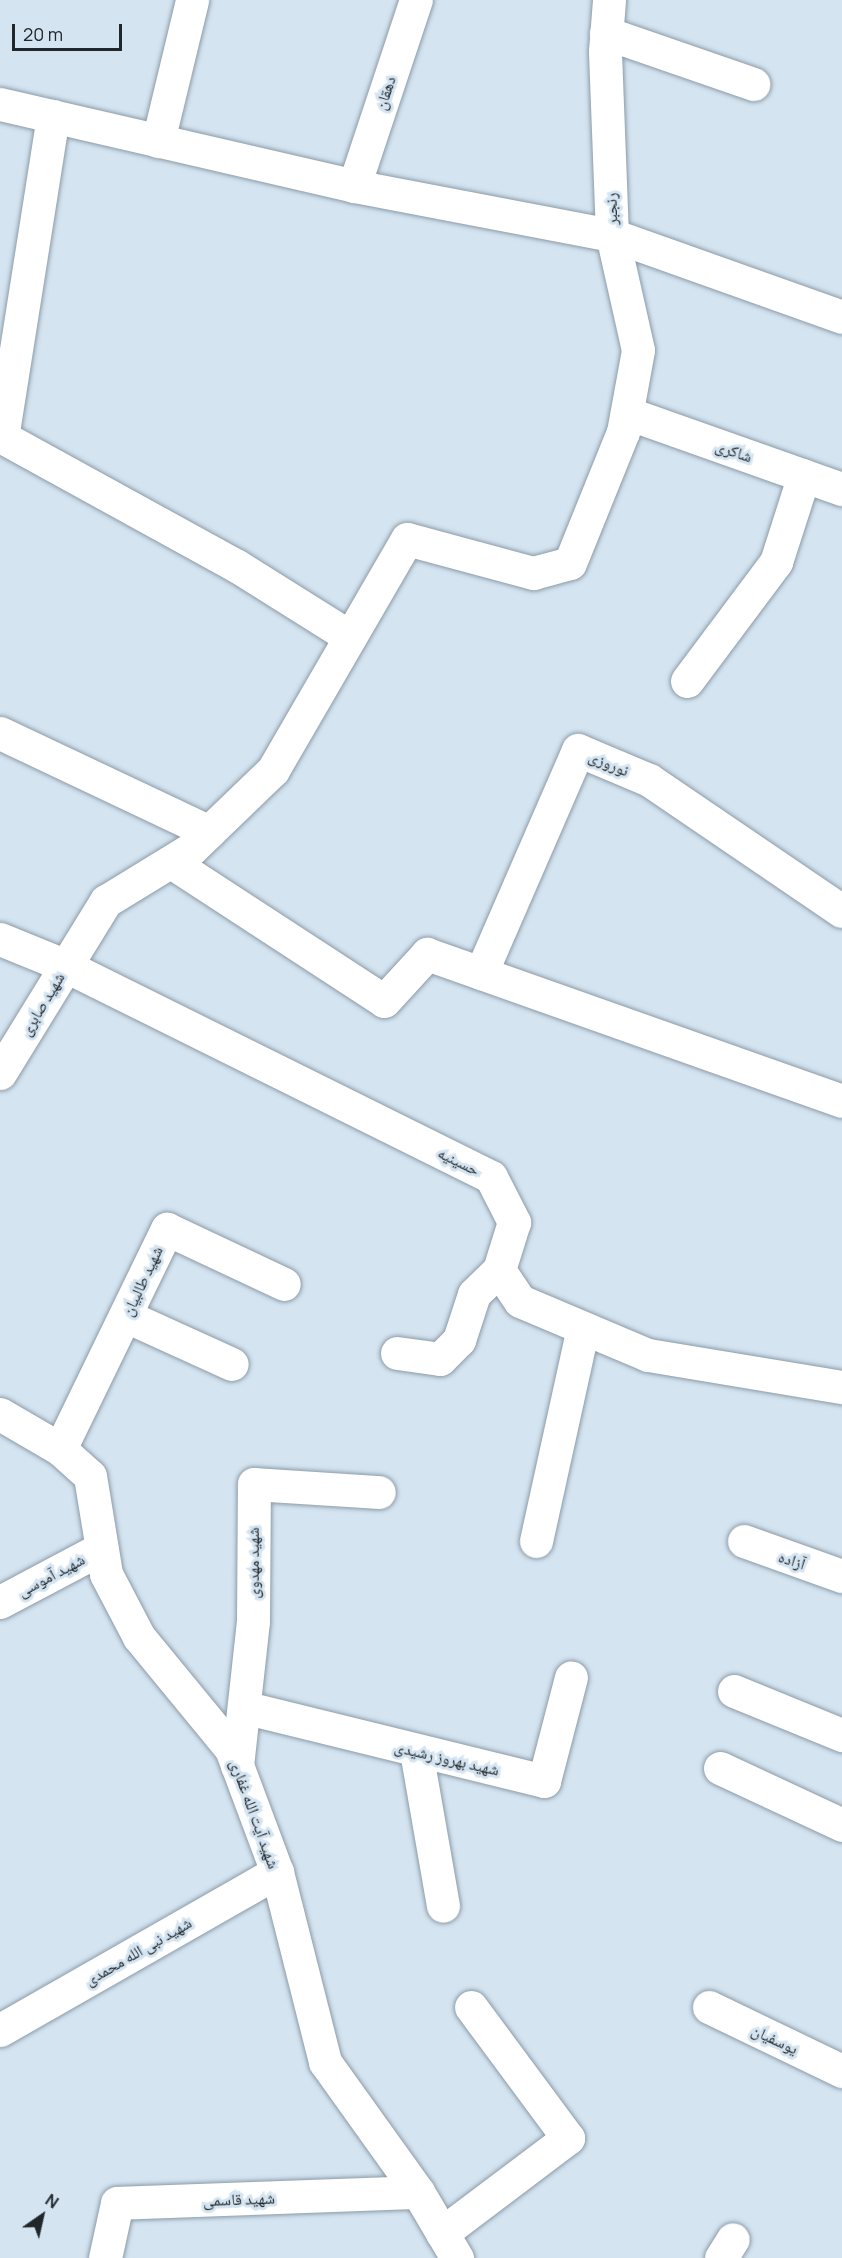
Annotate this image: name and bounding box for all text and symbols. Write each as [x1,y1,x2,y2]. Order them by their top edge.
scale bar [15,12,124,50]
text: 20 m [23,22,63,46]
street label: دهقان [371,74,399,112]
street label: رنجبر [601,192,621,226]
street label: شاکری [713,436,755,466]
street label: نوروزی [586,746,632,780]
street label: شهید صابری [16,969,68,1039]
street label: حسینیه [435,1143,483,1179]
street label: شهید طالبیان [117,1243,167,1319]
street label: شهید مهدوی [243,1527,263,1599]
street label: آزاده [776,1547,808,1573]
street label: شهید آموسی [14,1549,88,1601]
street label: شهید بهروز رشیدی [393,1737,501,1779]
street label: شهید آیت الله غفاری [226,1757,284,1871]
street label: شهید نبی الله محمدی [81,1913,195,1989]
street label: یوسفیان [749,2020,801,2058]
north arrow [12,2186,72,2246]
street label: شهید قاسمی [203,2188,275,2210]
text: N [41,2189,63,2213]

